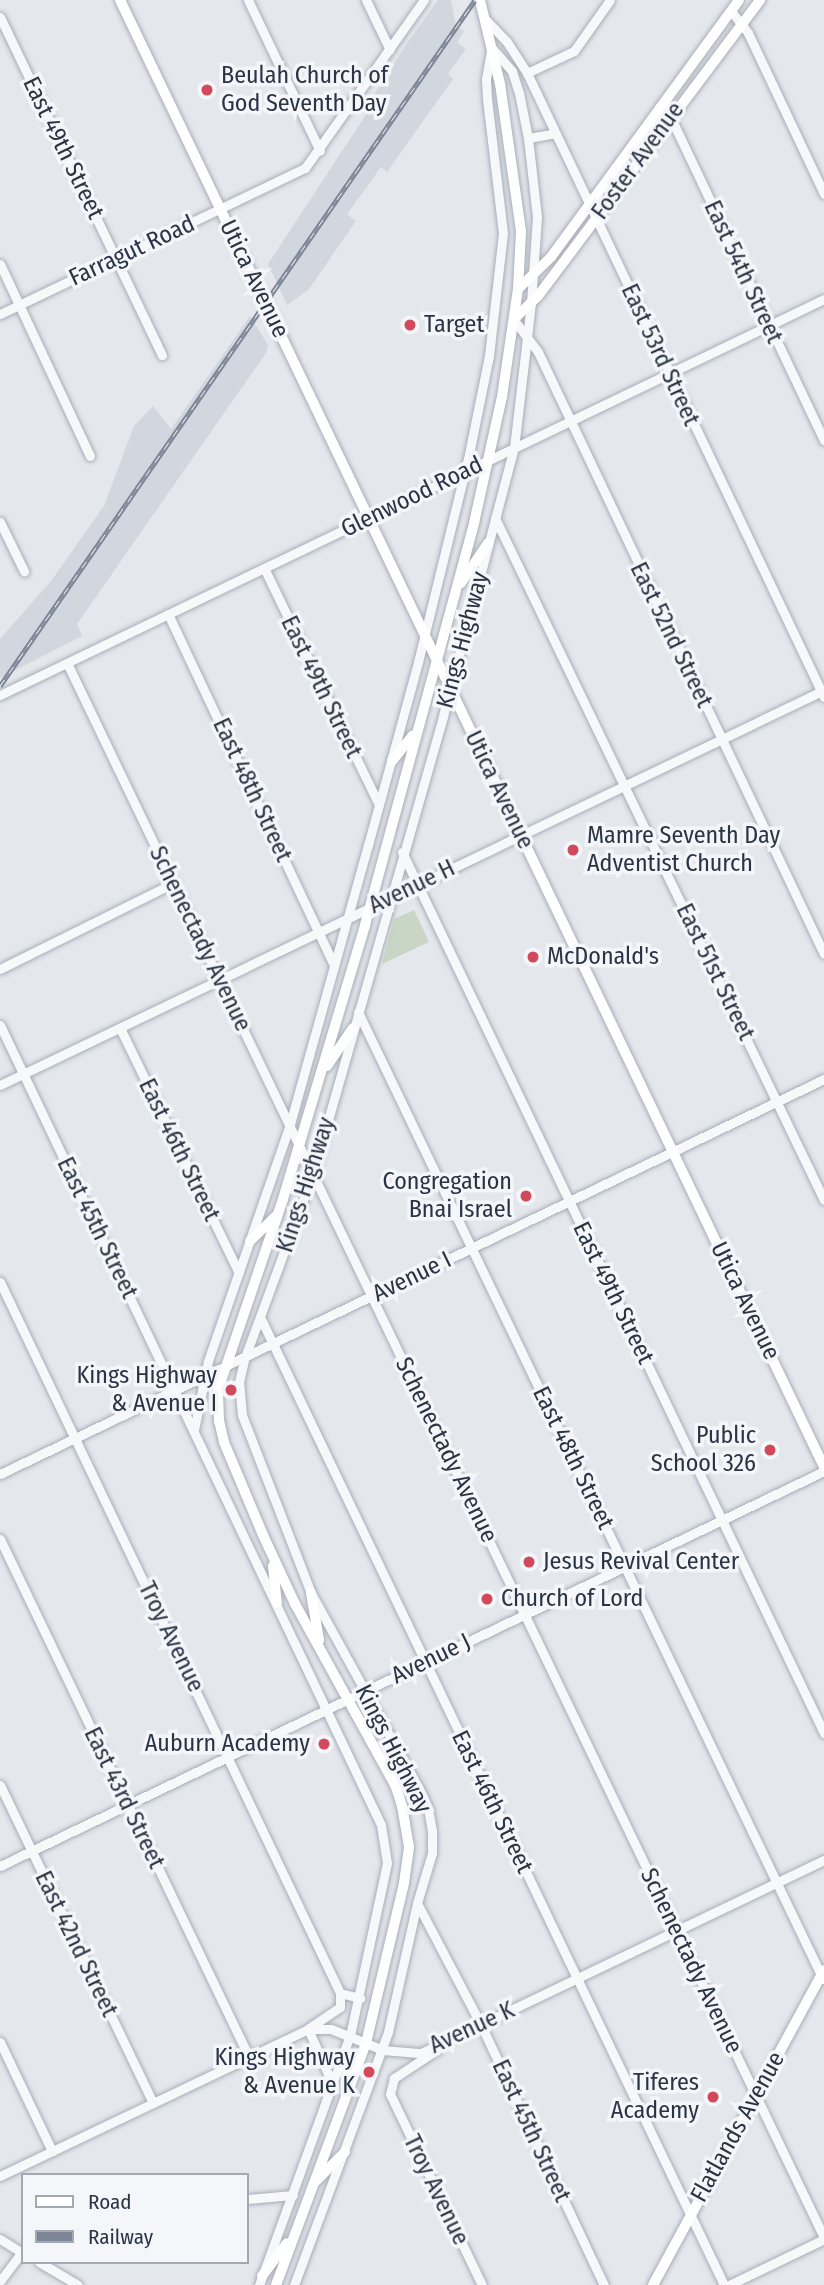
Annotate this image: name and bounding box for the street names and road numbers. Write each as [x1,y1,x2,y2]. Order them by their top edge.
street label: East 49th Street [16,72,110,224]
street label: Foster Avenue [586,97,690,225]
street label: East 54th Street [697,196,789,348]
street label: Farragut Road [65,209,199,293]
street label: Utica Avenue [213,215,295,343]
street label: East 53rd Street [615,279,705,431]
street label: Glenwood Road [337,450,487,544]
street label: East 52nd Street [623,558,719,712]
street label: Kings Highway [431,568,495,712]
street label: East 49th Street [274,611,368,763]
street label: East 48th Street [206,714,298,866]
street label: Utica Avenue [458,726,540,854]
street label: Schenectady Avenue [143,842,257,1036]
street label: Avenue H [364,854,460,920]
street label: East 51st Street [670,899,760,1045]
street label: East 46th Street [132,1074,226,1226]
street label: Kings Highway [271,1114,341,1256]
street label: East 45th Street [50,1153,144,1303]
street label: East 49th Street [566,1217,660,1369]
street label: Utica Avenue [704,1237,786,1365]
street label: Avenue I [368,1246,456,1308]
street label: Schenectady Avenue [389,1353,503,1547]
street label: East 48th Street [526,1382,620,1534]
street label: Troy Avenue [132,1577,210,1697]
street label: Avenue J [387,1628,475,1690]
street label: Kings Highway [348,1680,438,1818]
street label: East 43rd Street [77,1723,171,1873]
street label: East 46th Street [445,1726,539,1878]
street label: Schenectady Avenue [634,1864,748,2058]
street label: East 42nd Street [28,1867,124,2021]
street label: Avenue K [425,1996,519,2060]
street label: Flatlands Avenue [685,2047,791,2207]
street label: East 45th Street [485,2055,577,2207]
street label: Troy Avenue [397,2130,475,2250]

